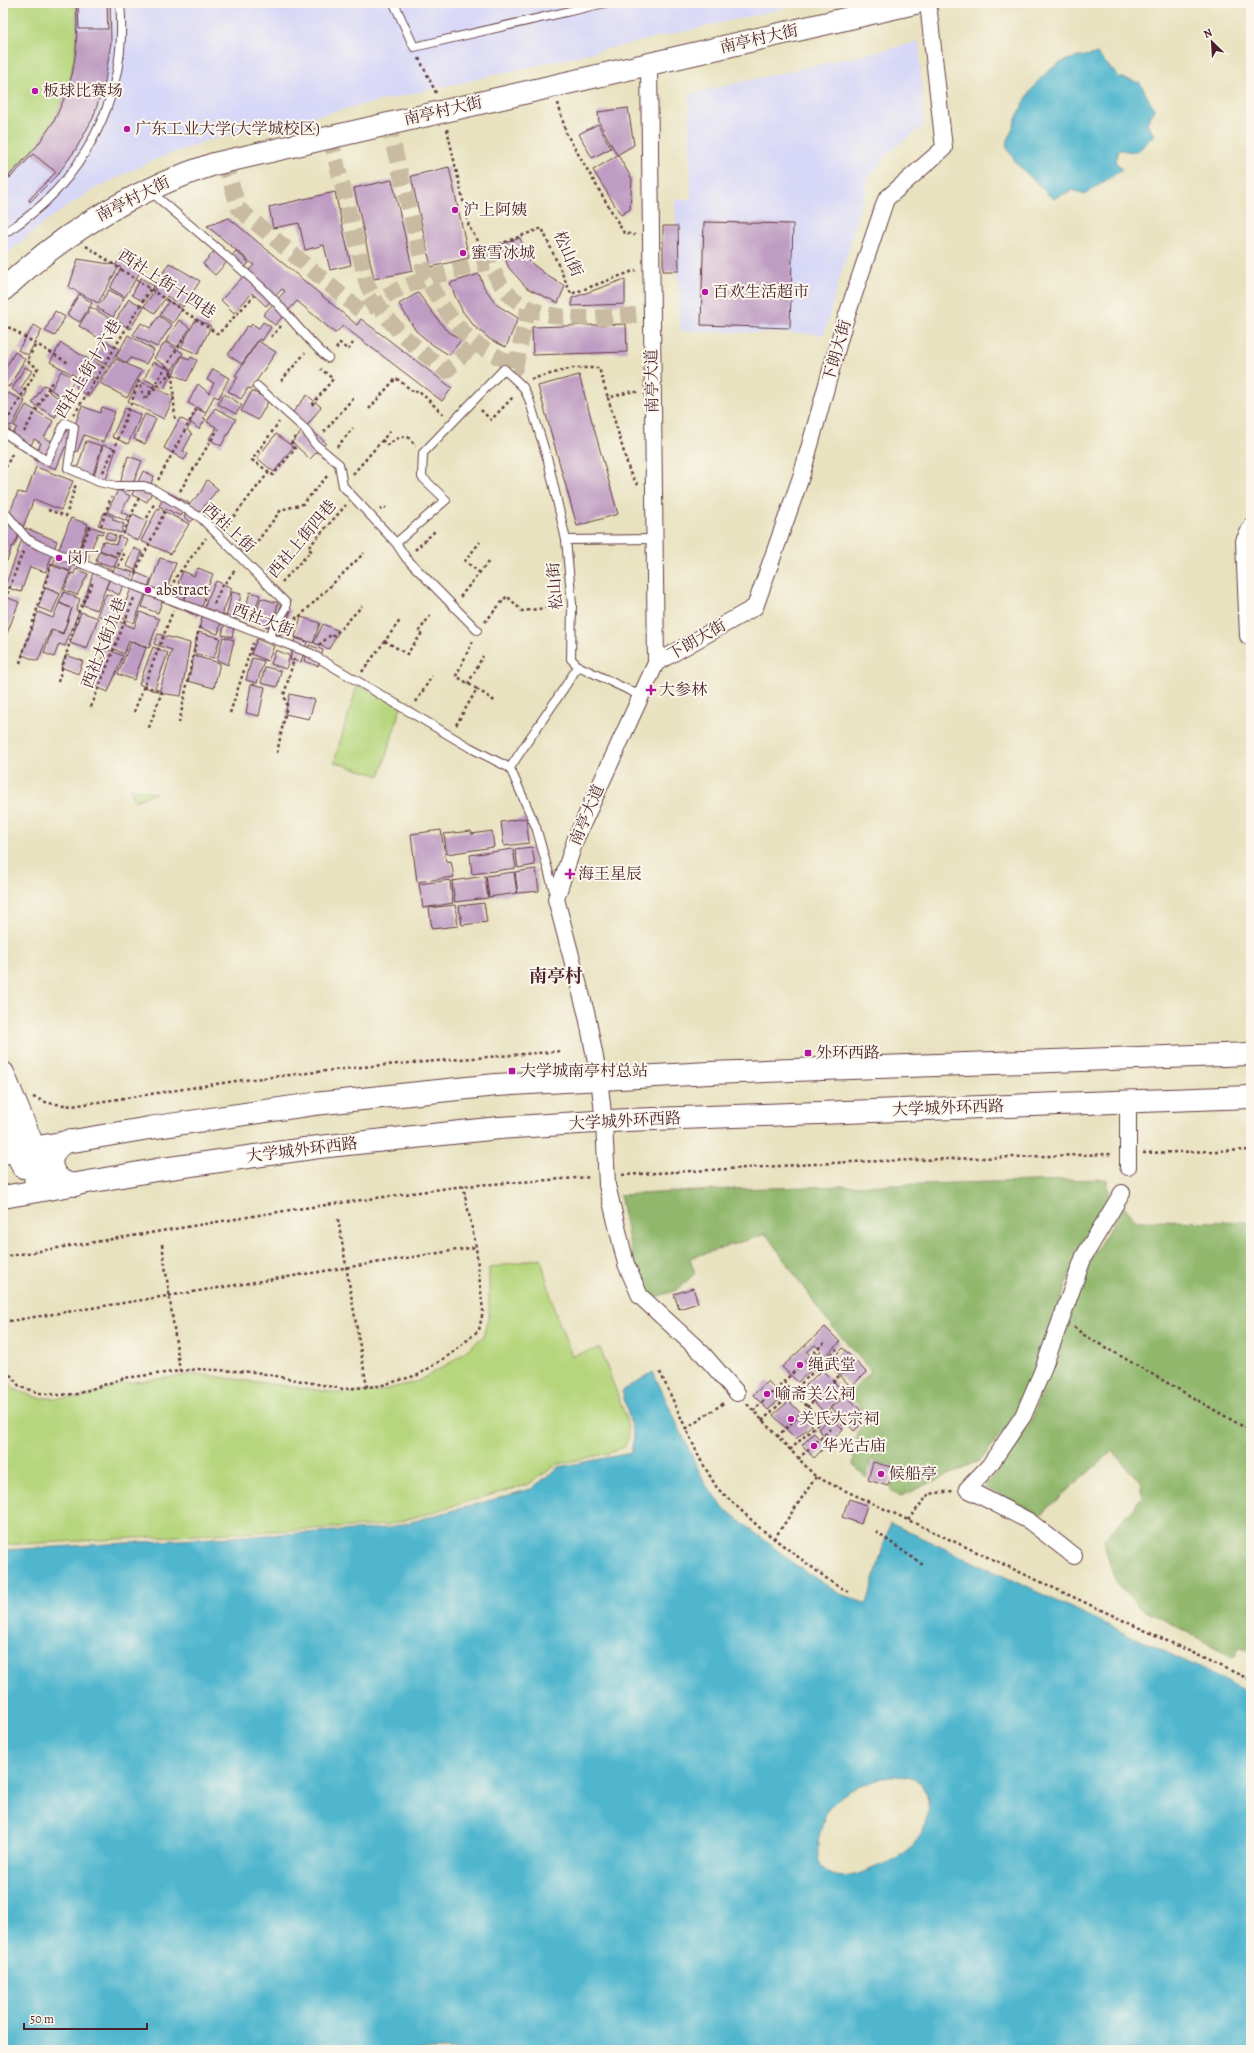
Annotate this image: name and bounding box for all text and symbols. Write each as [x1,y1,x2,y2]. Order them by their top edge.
street label: 南亭村大街 [718,19,800,59]
north arrow [1192,22,1232,62]
text: N [1201,25,1215,42]
place label: 板球比赛场 [43,80,123,102]
marker: 板球比赛场 [30,86,40,96]
street label: 南亭村大街 [402,91,484,131]
place label: 广东工业大学(大学城校区) [135,118,320,140]
marker: 广东工业大学(大学城校区) [122,124,132,134]
street label: 南亭村大街 [92,171,174,227]
place label: 沪上阿姨 [463,199,527,221]
marker: 沪上阿姨 [450,205,460,215]
street label: 松山街 [548,228,588,280]
place label: 蜜雪冰城 [471,242,535,264]
street label: 西社上街十四巷 [114,244,220,324]
marker: 蜜雪冰城 [458,248,468,258]
place label: 百欢生活超市 [713,281,809,303]
marker: 百欢生活超市 [700,287,710,297]
street label: 西社上街十六巷 [50,315,126,423]
street label: 下朗大街 [818,317,856,385]
street label: 南亭大道 [640,349,664,413]
street label: 西社上街四巷 [263,495,341,583]
street label: 西社上街 [198,498,260,558]
place label: 岗厂 [67,547,99,569]
marker: 岗厂 [54,553,64,563]
street label: 松山街 [542,561,568,611]
place label: abstract [156,579,209,601]
marker: abstract [143,585,153,595]
street label: 西社大街九巷 [77,594,131,692]
street label: 西社大街 [229,598,297,642]
street label: 下朗大街 [664,614,730,666]
place label: 大参林 [659,679,708,701]
marker: 大参林 [646,685,656,695]
street label: 南亭大道 [564,781,610,849]
place label: 海王星辰 [578,863,642,885]
marker: 海王星辰 [565,869,575,879]
district label: 南亭村 [529,964,583,988]
place label: 外环西路 [816,1042,880,1064]
marker: 外环西路 [803,1048,813,1058]
place label: 大学城南亭村总站 [520,1060,648,1082]
marker: 大学城南亭村总站 [507,1066,517,1076]
street label: 大学城外环西路 [892,1095,1004,1121]
street label: 大学城外环西路 [568,1107,682,1135]
street label: 大学城外环西路 [245,1132,359,1168]
place label: 绳武堂 [808,1354,856,1376]
marker: 绳武堂 [795,1360,805,1370]
place label: 喻斋关公祠 [775,1383,855,1405]
marker: 喻斋关公祠 [762,1389,772,1399]
place label: 关氏大宗祠 [799,1408,879,1430]
marker: 关氏大宗祠 [786,1414,796,1424]
place label: 华光古庙 [822,1435,886,1457]
marker: 华光古庙 [809,1441,819,1451]
place label: 候船亭 [889,1463,937,1485]
marker: 候船亭 [876,1469,886,1479]
scale bar [24,2005,147,2031]
text: 50 m [30,2011,54,2027]

